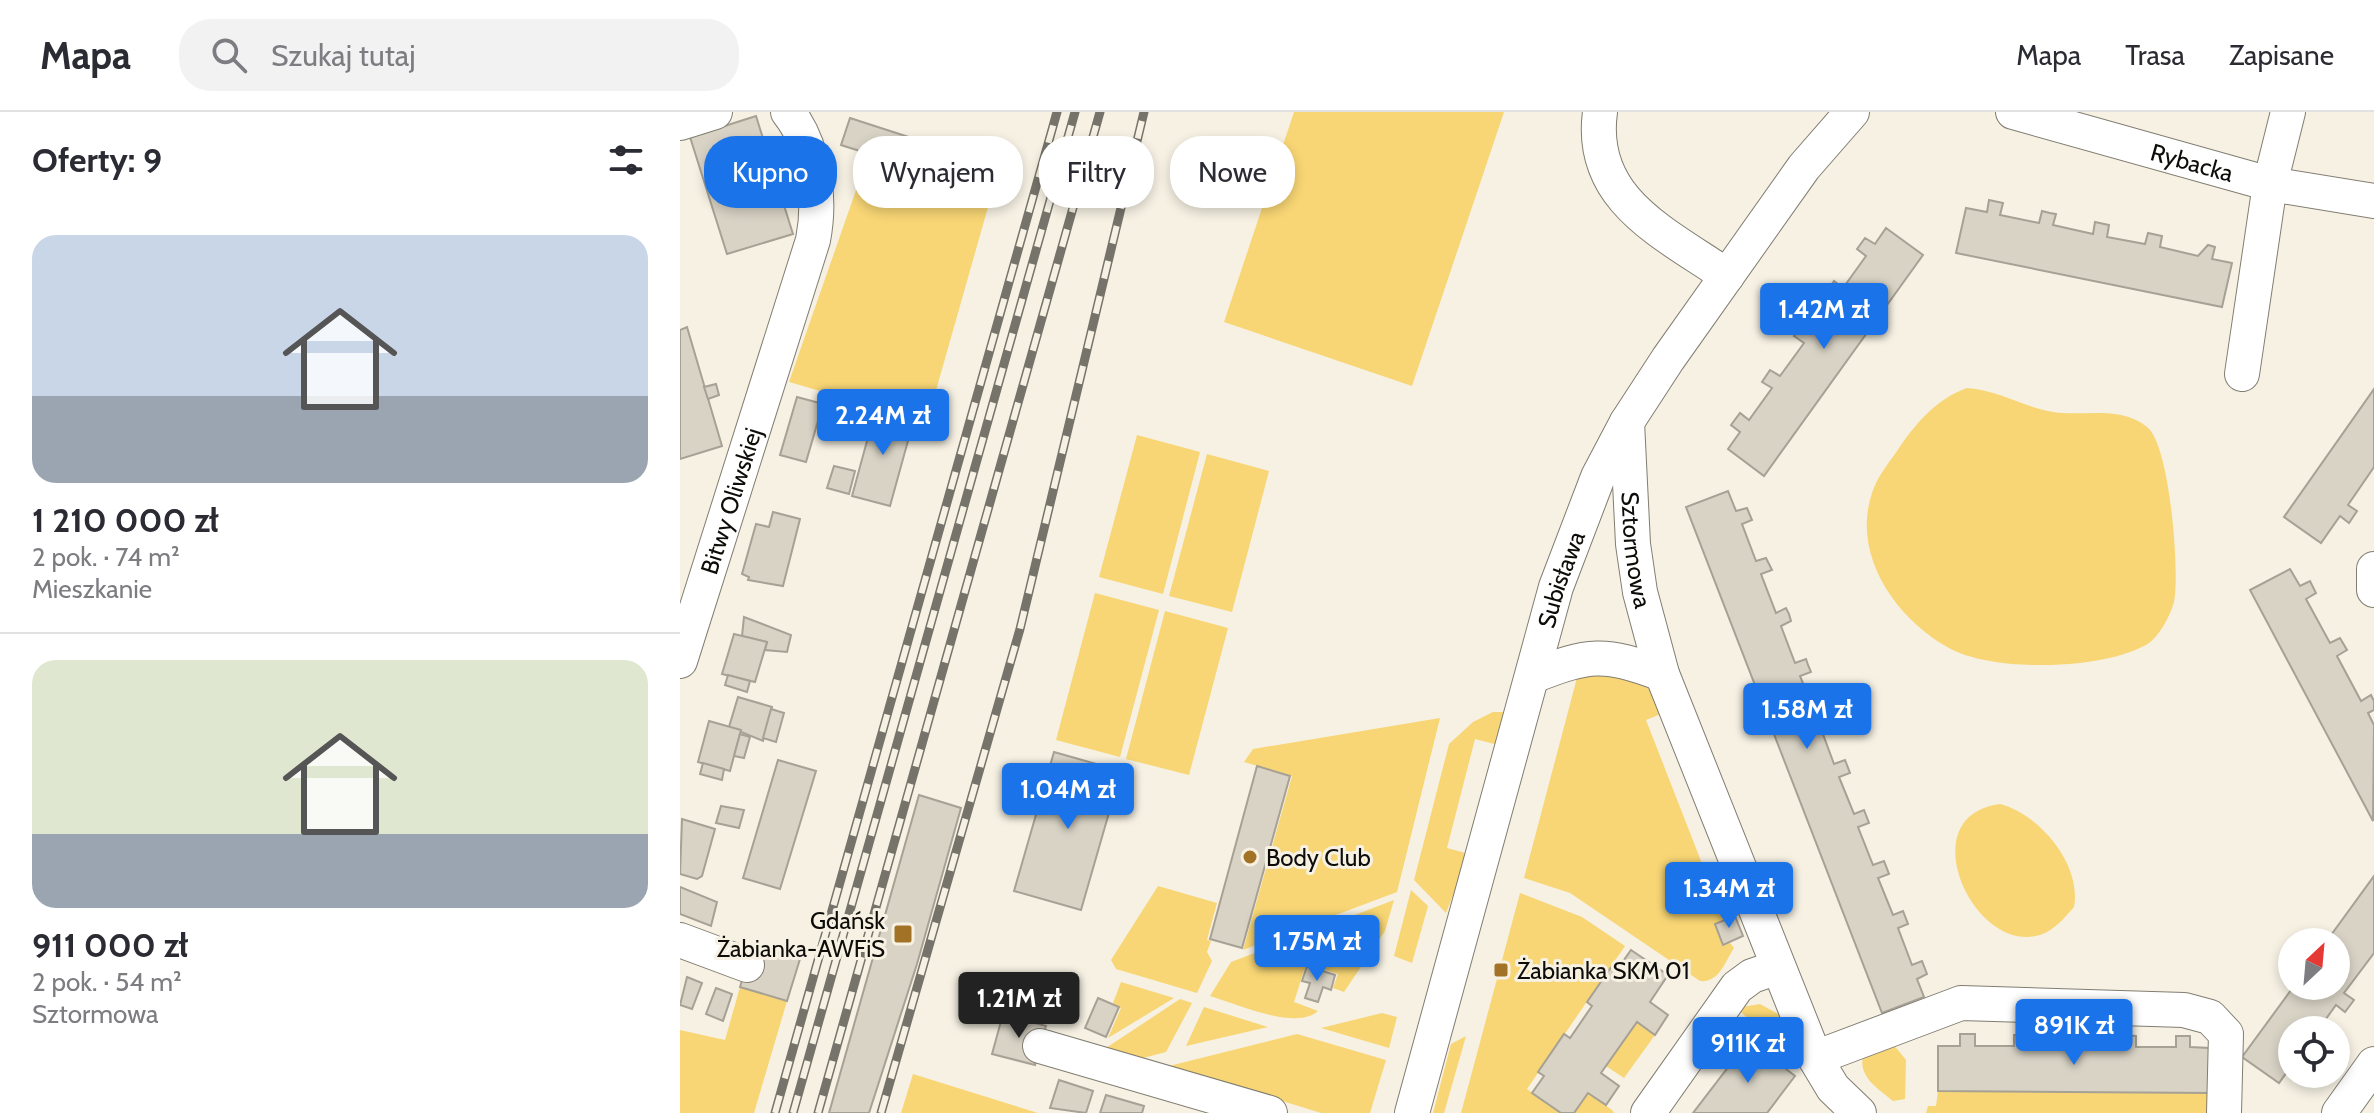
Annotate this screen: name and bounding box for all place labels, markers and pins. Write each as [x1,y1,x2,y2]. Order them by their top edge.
pin: 1.42M zł [1741,283,1907,351]
pin: 2.24M zł [800,389,966,457]
pin: 1.58M zł [1724,683,1890,751]
pin: 1.04M zł [985,763,1151,831]
place label: Body Club [1266,843,1371,872]
marker: Body Club [1241,848,1259,866]
pin: 1.34M zł [1646,862,1812,930]
place label: Gdańsk Żabianka-AWFiS [717,906,885,963]
pin: 1.75M zł [1234,915,1400,983]
marker: Gdańsk Żabianka-AWFiS [892,923,914,945]
place label: Żabianka SKM 01 [1517,956,1690,985]
marker: Żabianka SKM 01 [1492,961,1510,979]
pin: 1.21M zł [936,972,1102,1040]
pin: 891K zł [2000,999,2148,1067]
pin: 911K zł [1674,1017,1822,1085]

